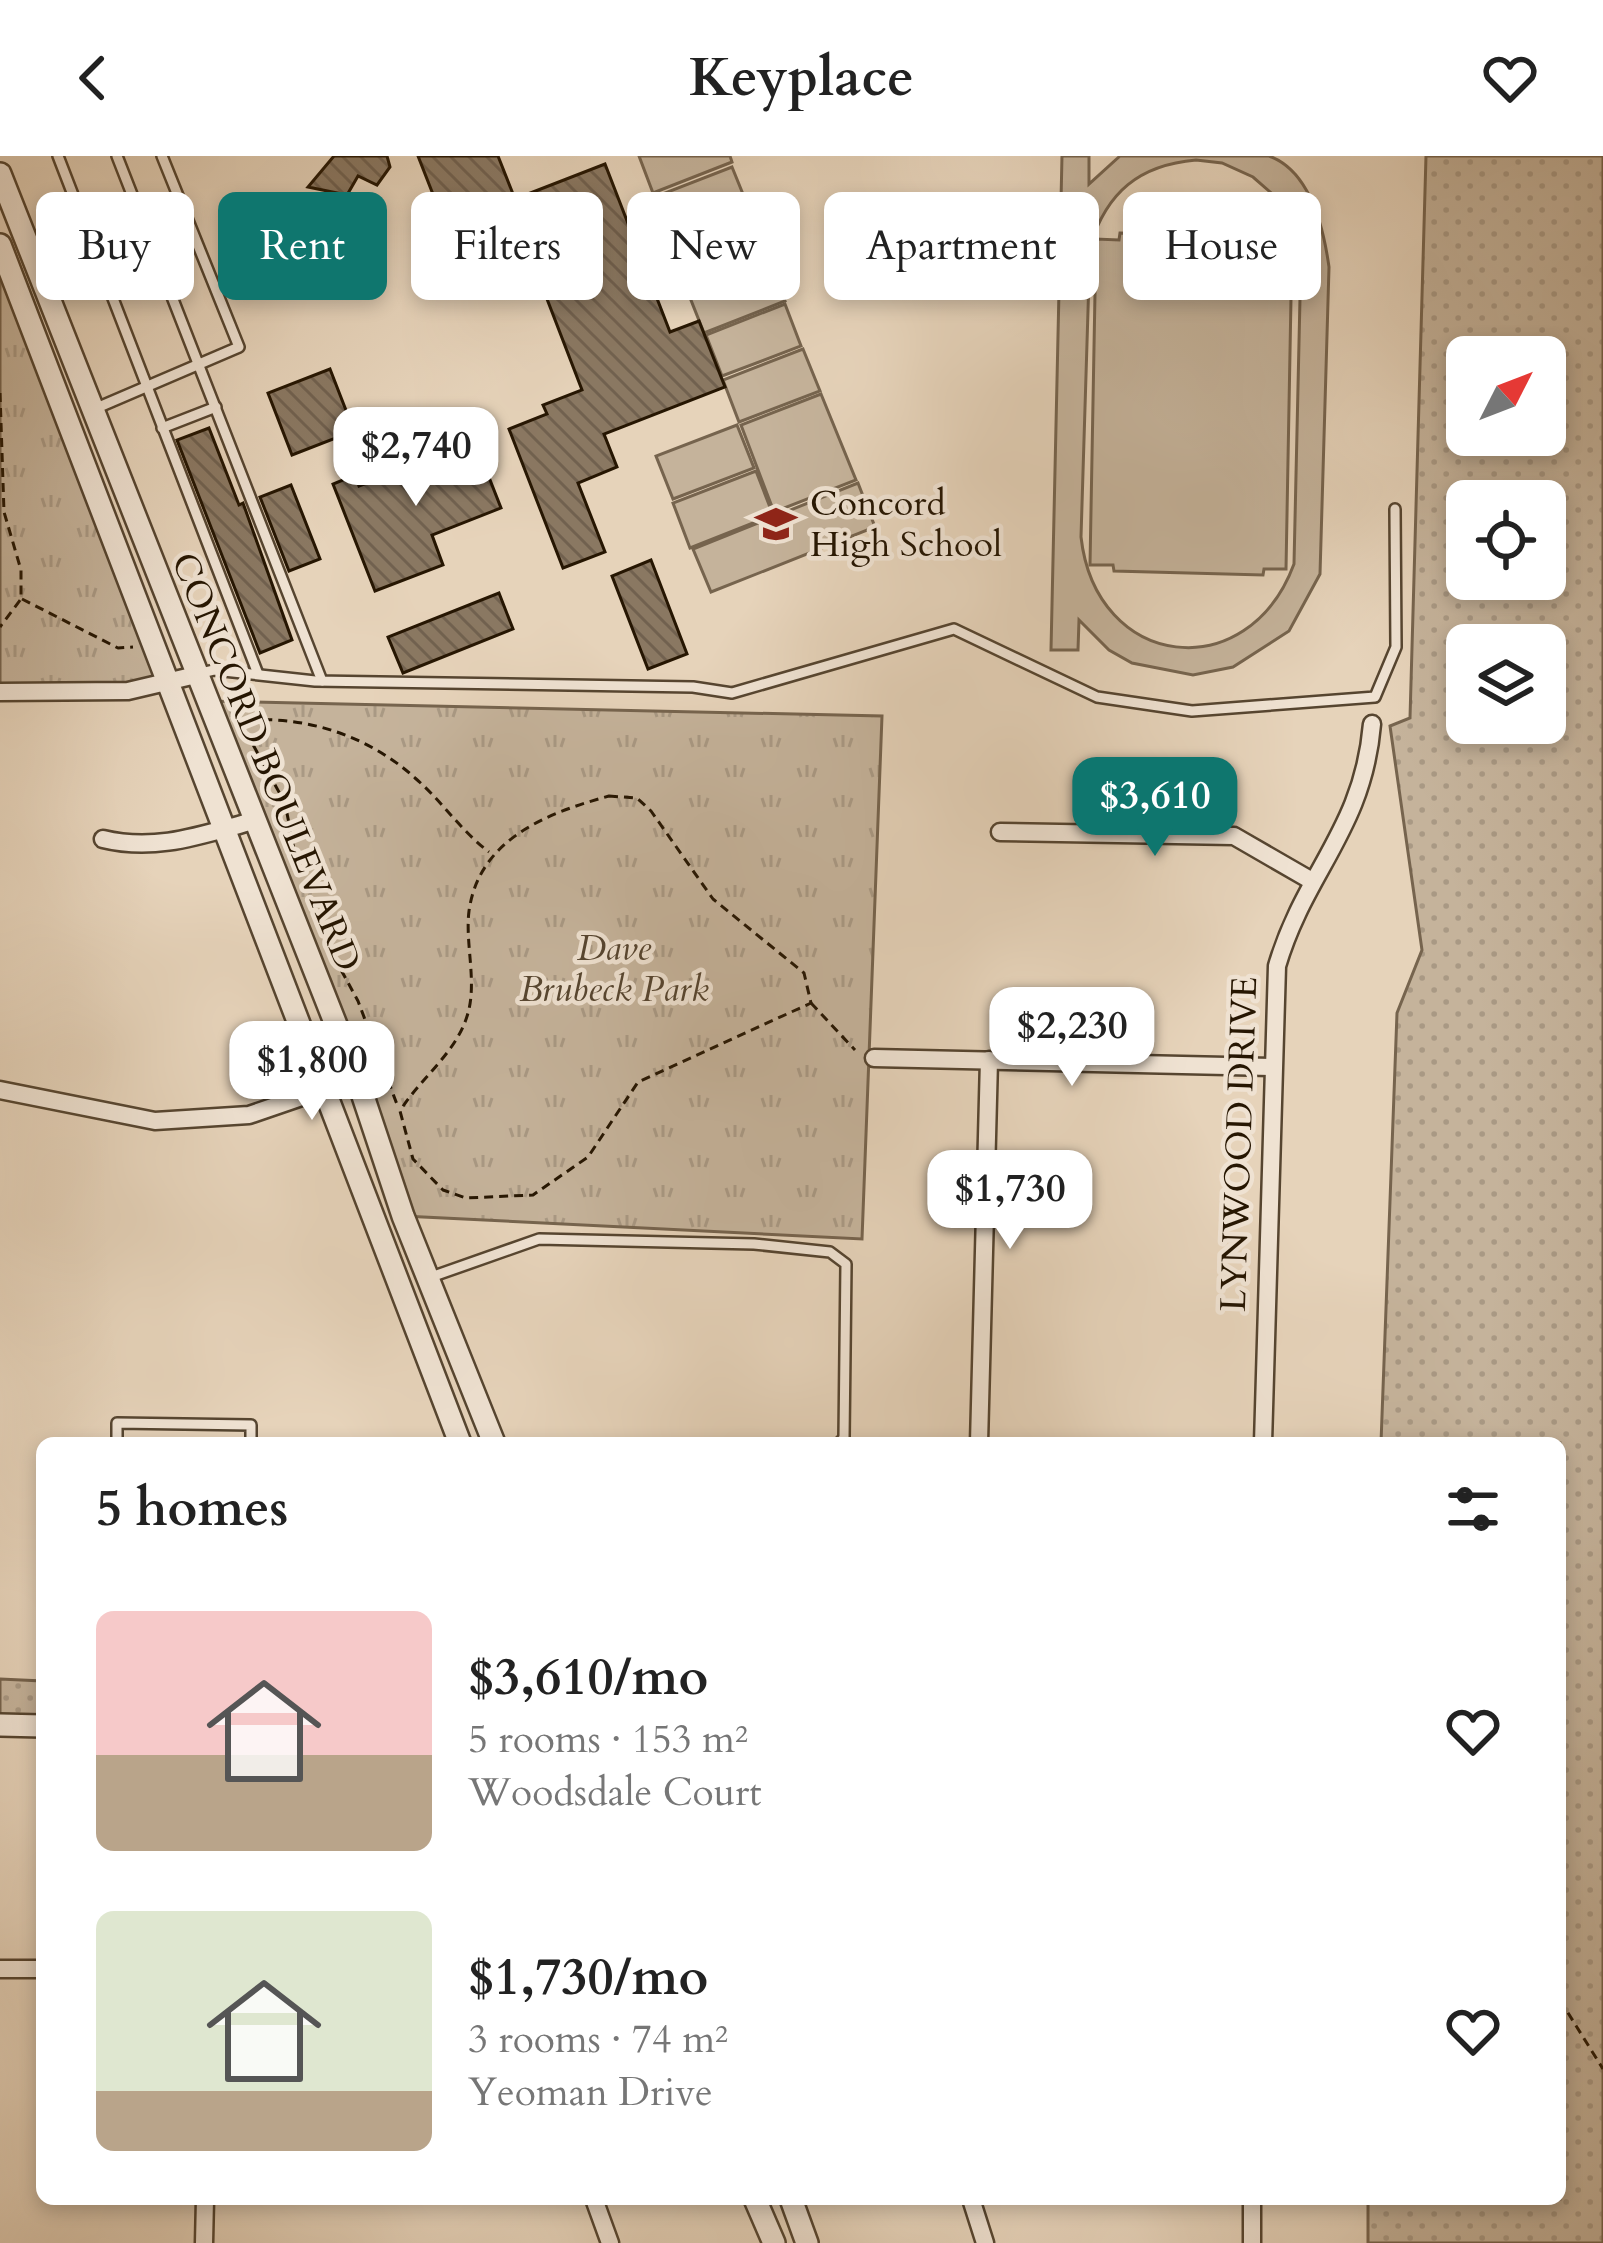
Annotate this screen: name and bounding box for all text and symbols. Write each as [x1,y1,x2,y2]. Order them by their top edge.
text: Keyplace [689,42,914,115]
icon: back [60,45,126,111]
icon: heart [1477,45,1543,111]
chip: Buy [36,192,194,300]
chip: Rent [218,192,387,300]
chip: Filters [411,192,603,300]
chip: New [627,192,800,300]
chip: Apartment [824,192,1099,300]
chip: House [1123,192,1321,300]
north arrow [1446,336,1566,456]
map controls [1446,336,1566,744]
pin: $2,740 [318,407,514,509]
text: $2,740 [360,419,472,472]
place label: Concord High School [810,479,1002,569]
button: locate [1446,480,1566,600]
school or university icon: Concord High School [753,501,799,547]
street label: CONCORD BOULEVARD [160,546,372,978]
button: layers [1446,624,1566,744]
pin: $3,610 [1057,757,1253,859]
text: $3,610 [1099,769,1211,822]
park label: Dave Brubeck Park [519,924,709,1014]
street label: LYNWOOD DRIVE [1209,976,1269,1312]
pin: $2,230 [974,987,1170,1089]
text: $2,230 [1016,999,1128,1052]
pin: $1,800 [214,1021,410,1123]
text: $1,800 [256,1033,368,1086]
pin: $1,730 [912,1150,1108,1252]
text: $1,730 [954,1162,1066,1215]
text: 5 homes [96,1474,288,1544]
icon: filters [1440,1476,1506,1542]
text: $3,610/mo [468,1643,708,1713]
icon: home [192,1659,336,1803]
icon: heart [1440,1698,1506,1764]
text: 5 rooms · 153 m² [468,1713,748,1766]
text: Woodsdale Court [468,1766,762,1819]
text: $1,730/mo [468,1943,708,2013]
icon: home [192,1959,336,2103]
icon: heart [1440,1998,1506,2064]
text: 3 rooms · 74 m² [468,2013,728,2066]
text: Yeoman Drive [468,2066,713,2119]

